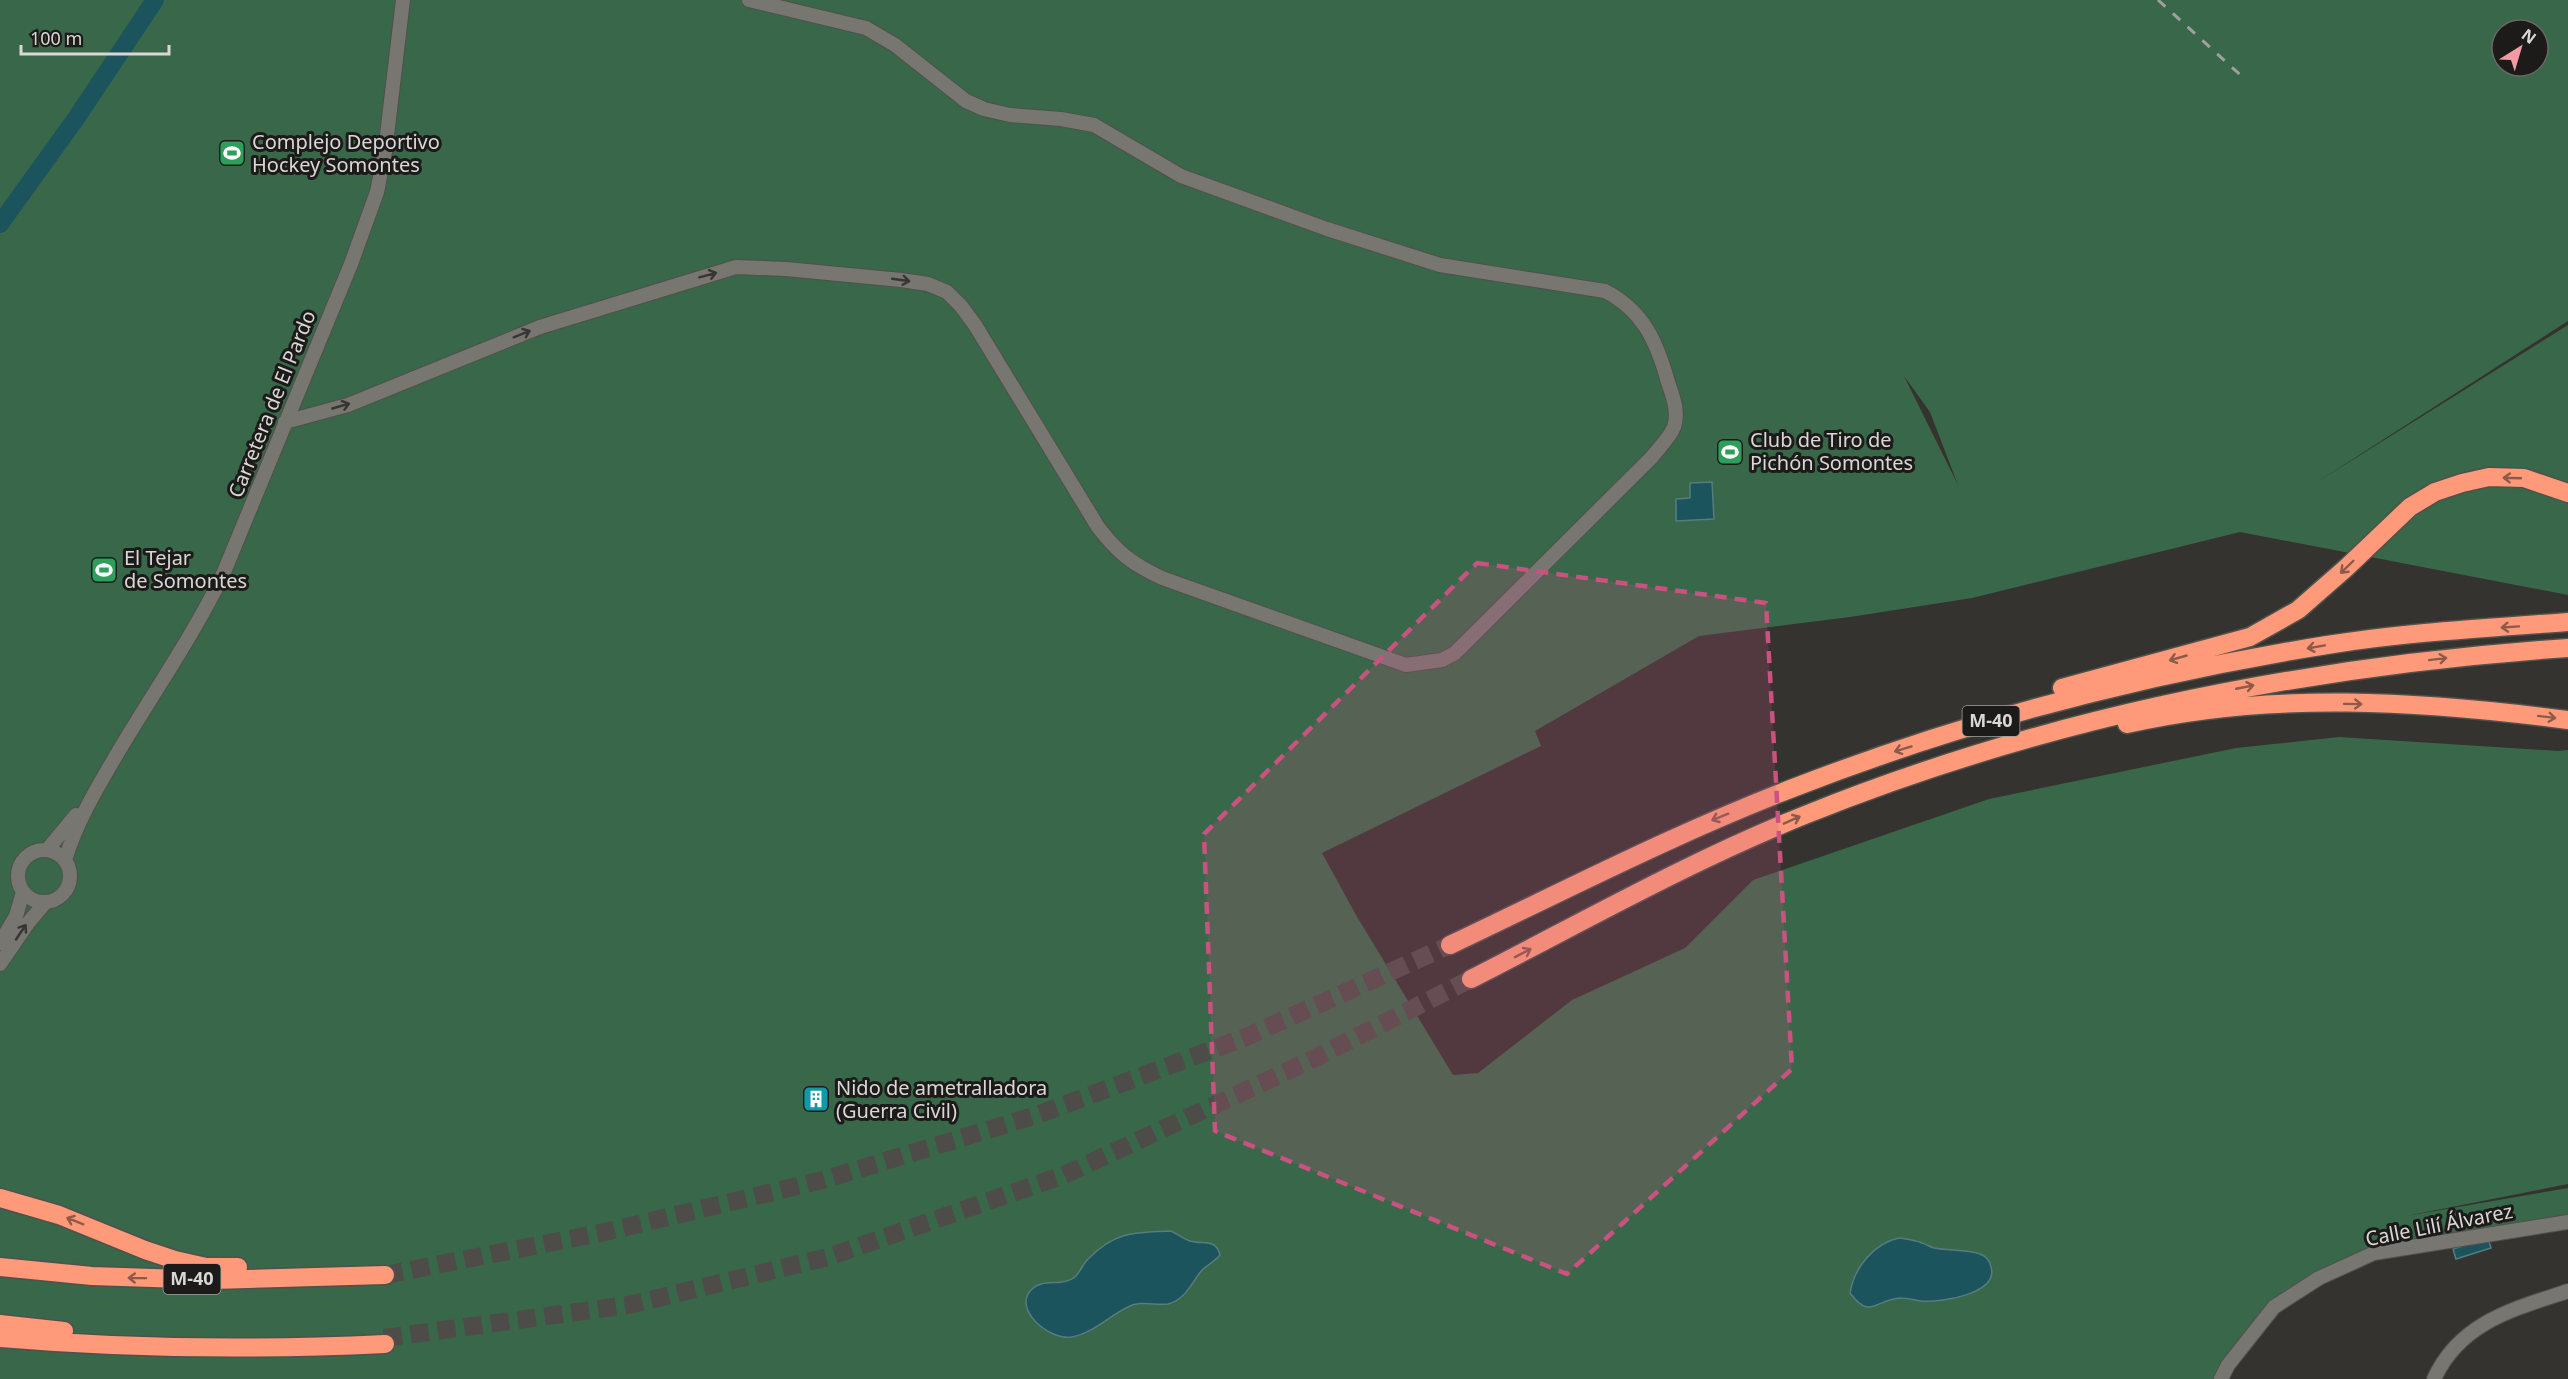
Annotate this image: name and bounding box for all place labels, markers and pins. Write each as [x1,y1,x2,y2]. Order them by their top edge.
place label: Complejo Deportivo Hockey Somontes [252,128,440,178]
sports icon: Complejo Deportivo Hockey Somontes [217,138,247,168]
place label: Club de Tiro de Pichón Somontes [1750,426,1913,476]
sports icon: Club de Tiro de Pichón Somontes [1715,437,1745,467]
place label: El Tejar de Somontes [124,544,247,594]
sports icon: El Tejar de Somontes [89,555,119,585]
place label: Nido de ametralladora (Guerra Civil) [836,1074,1047,1124]
building icon: Nido de ametralladora (Guerra Civil) [801,1084,831,1114]

